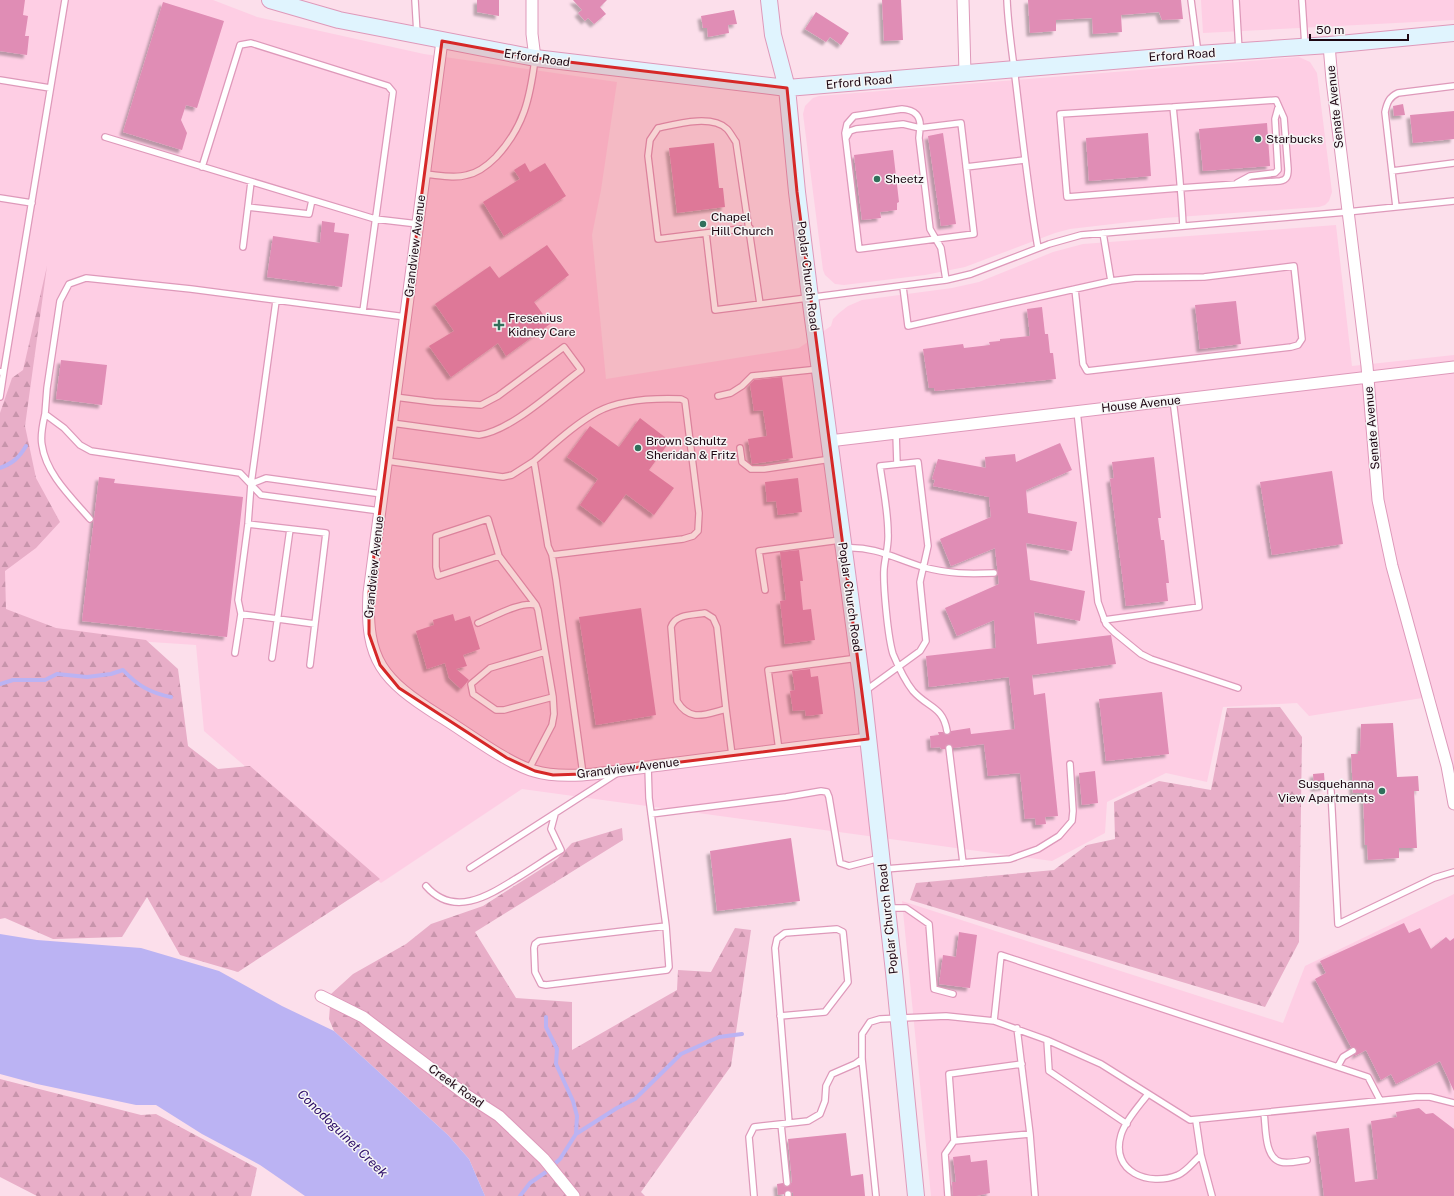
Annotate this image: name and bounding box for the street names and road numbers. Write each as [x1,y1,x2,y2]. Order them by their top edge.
street label: Erford Road [503,46,571,70]
street label: Erford Road [1148,46,1216,64]
street label: Senate Avenue [1324,65,1346,149]
street label: Erford Road [825,72,893,92]
street label: Grandview Avenue [402,194,428,298]
street label: Poplar Church Road [794,220,822,332]
street label: Senate Avenue [1361,386,1383,470]
street label: House Avenue [1101,393,1182,415]
street label: Grandview Avenue [362,515,386,619]
street label: Poplar Church Road [835,541,865,653]
street label: Grandview Avenue [576,755,680,781]
street label: Poplar Church Road [875,863,901,975]
street label: Creek Road [426,1061,486,1111]

